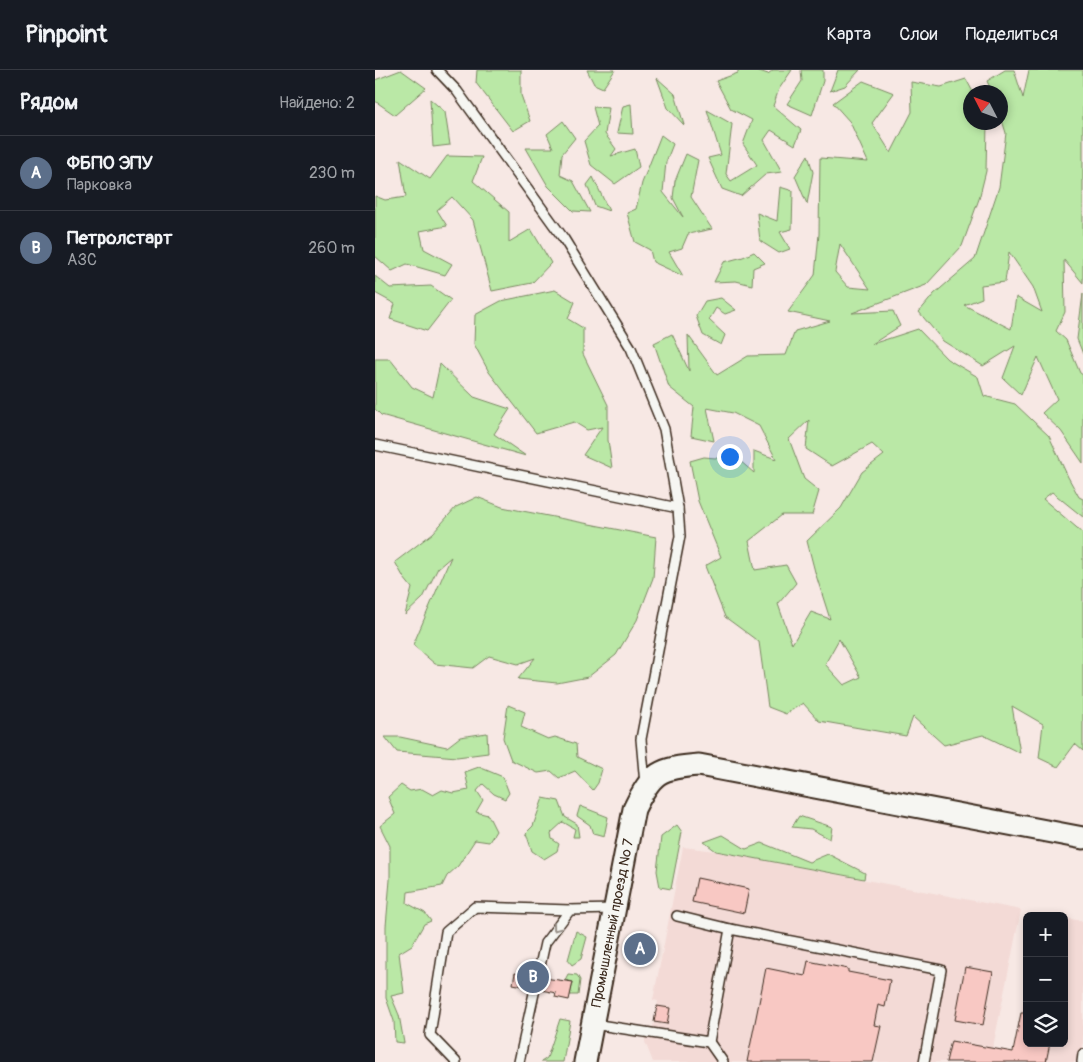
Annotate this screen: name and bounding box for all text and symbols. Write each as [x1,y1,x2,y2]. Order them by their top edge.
text: Pinpoint [25,20,107,49]
text: Карта [827,23,871,46]
text: Слои [899,23,937,46]
text: Поделиться [965,23,1058,46]
north arrow [963,85,1008,130]
text: Рядом [20,89,78,116]
text: Найдено: 2 [279,93,355,113]
text: ФБПО ЭПУ [67,151,153,175]
text: A [31,163,41,183]
text: 230 m [309,163,355,183]
text: Парковка [67,175,132,195]
text: Петролстарт [67,226,173,250]
text: B [31,238,41,258]
text: 260 m [308,238,355,258]
text: АЗС [67,250,97,270]
your location [717,444,743,470]
street label: Промышленный проезд № 7 [588,837,637,1009]
map controls [1023,912,1068,1047]
button: + [1023,912,1068,957]
one-way arrow [553,922,562,931]
pin: A [624,930,656,968]
button: − [1023,957,1068,1002]
pin: B [517,958,549,996]
button: layers [1023,1002,1068,1047]

